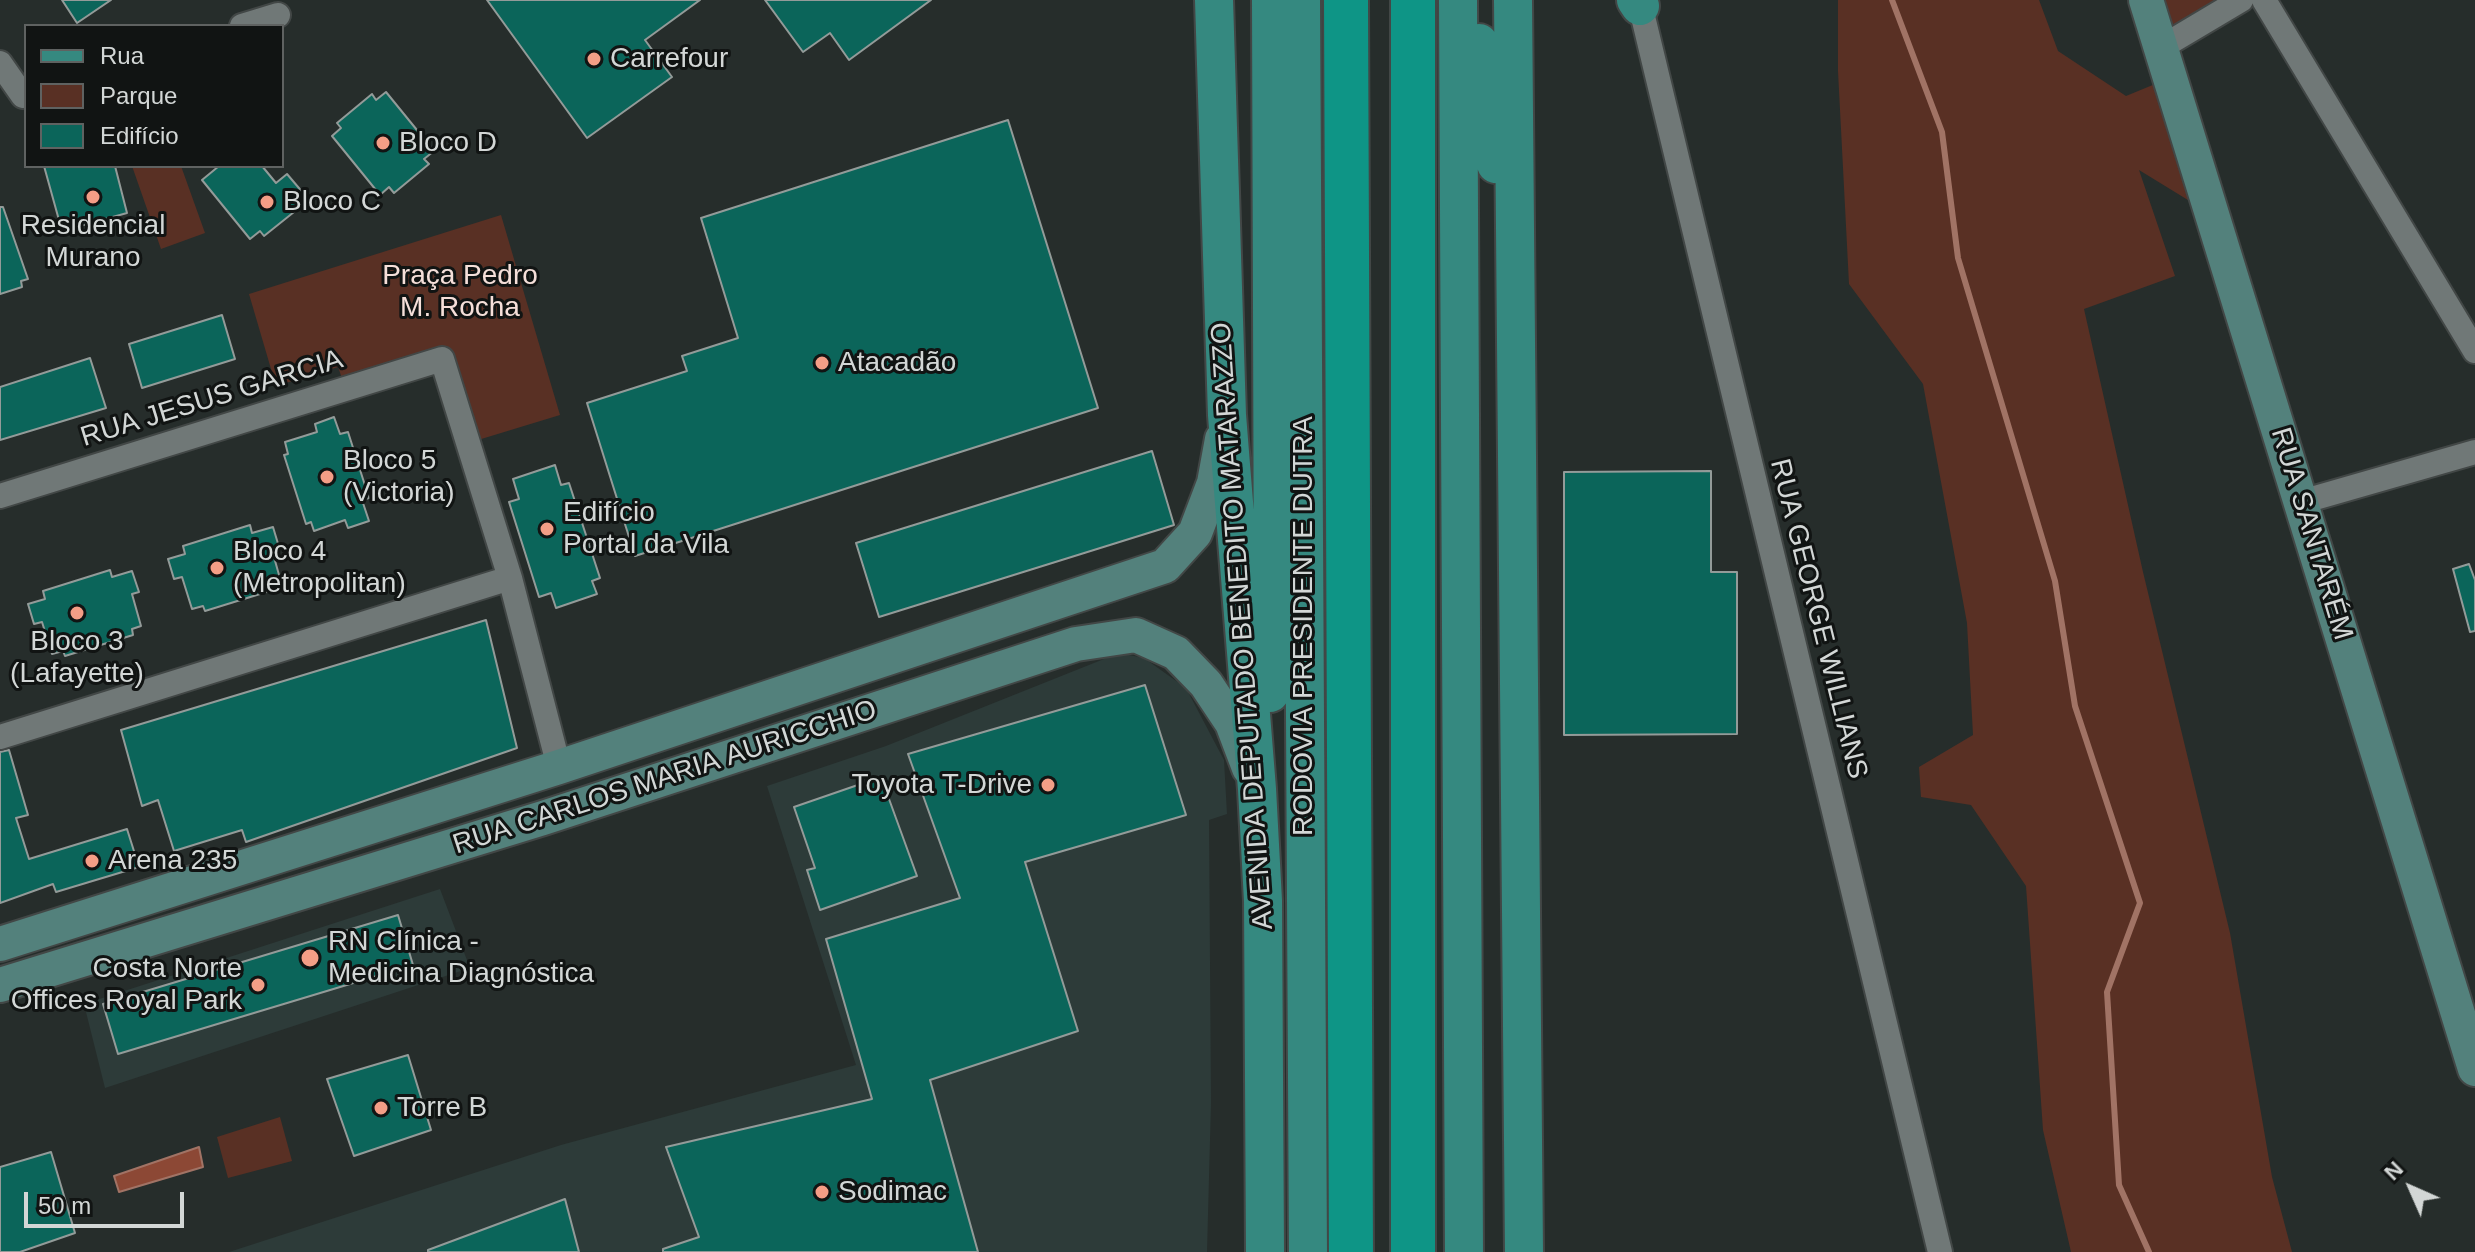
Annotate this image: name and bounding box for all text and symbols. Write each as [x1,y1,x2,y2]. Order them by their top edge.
legend [24,24,284,168]
text: Rua [100,42,144,69]
place label: Carrefour [610,42,728,76]
marker: Carrefour [585,50,603,68]
text: Parque [100,82,177,109]
text: Edifício [100,122,179,149]
place label: Bloco D [399,126,497,160]
marker: Bloco D [374,134,392,152]
place label: Bloco C [283,185,381,219]
marker: Residencial Murano [84,188,102,206]
marker: Bloco C [258,193,276,211]
place label: Residencial Murano [21,209,165,275]
park label: Praça Pedro M. Rocha [382,259,538,325]
street label: AVENIDA DEPUTADO BENEDITO MATARAZZO [1205,321,1281,931]
street label: RUA JESUS GARCIA [77,343,347,455]
place label: Atacadão [838,346,956,380]
marker: Atacadão [813,354,831,372]
street label: RODOVIA PRESIDENTE DUTRA [1287,416,1321,836]
street label: RUA SANTARÉM [2263,424,2359,644]
place label: Bloco 5 (Victoria) [343,444,455,510]
street label: RUA GEORGE WILLIANS [1762,456,1874,782]
marker: Bloco 5 (Victoria) [318,468,336,486]
place label: Edifício Portal da Vila [563,496,729,562]
marker: Edifício Portal da Vila [538,520,556,538]
place label: Bloco 4 (Metropolitan) [233,535,406,601]
marker: Bloco 4 (Metropolitan) [208,559,226,577]
marker: Bloco 3 (Lafayette) [68,604,86,622]
place label: Bloco 3 (Lafayette) [10,625,144,691]
street label: RUA CARLOS MARIA AURICCHIO [449,694,881,862]
place label: Toyota T-Drive [852,768,1032,802]
marker: Toyota T-Drive [1039,776,1057,794]
place label: Arena 235 [108,844,237,878]
marker: Arena 235 [83,852,101,870]
place label: RN Clínica - Medicina Diagnóstica [328,925,594,991]
marker: RN Clínica - Medicina Diagnóstica [299,947,321,969]
place label: Costa Norte Offices Royal Park [11,952,242,1018]
marker: Costa Norte Offices Royal Park [249,976,267,994]
place label: Torre B [397,1091,487,1125]
marker: Torre B [372,1099,390,1117]
north arrow [2371,1148,2451,1228]
text: N [2379,1156,2408,1185]
place label: Sodimac [838,1175,947,1209]
scale bar [28,1176,188,1226]
marker: Sodimac [813,1183,831,1201]
text: 50 m [38,1192,91,1219]

